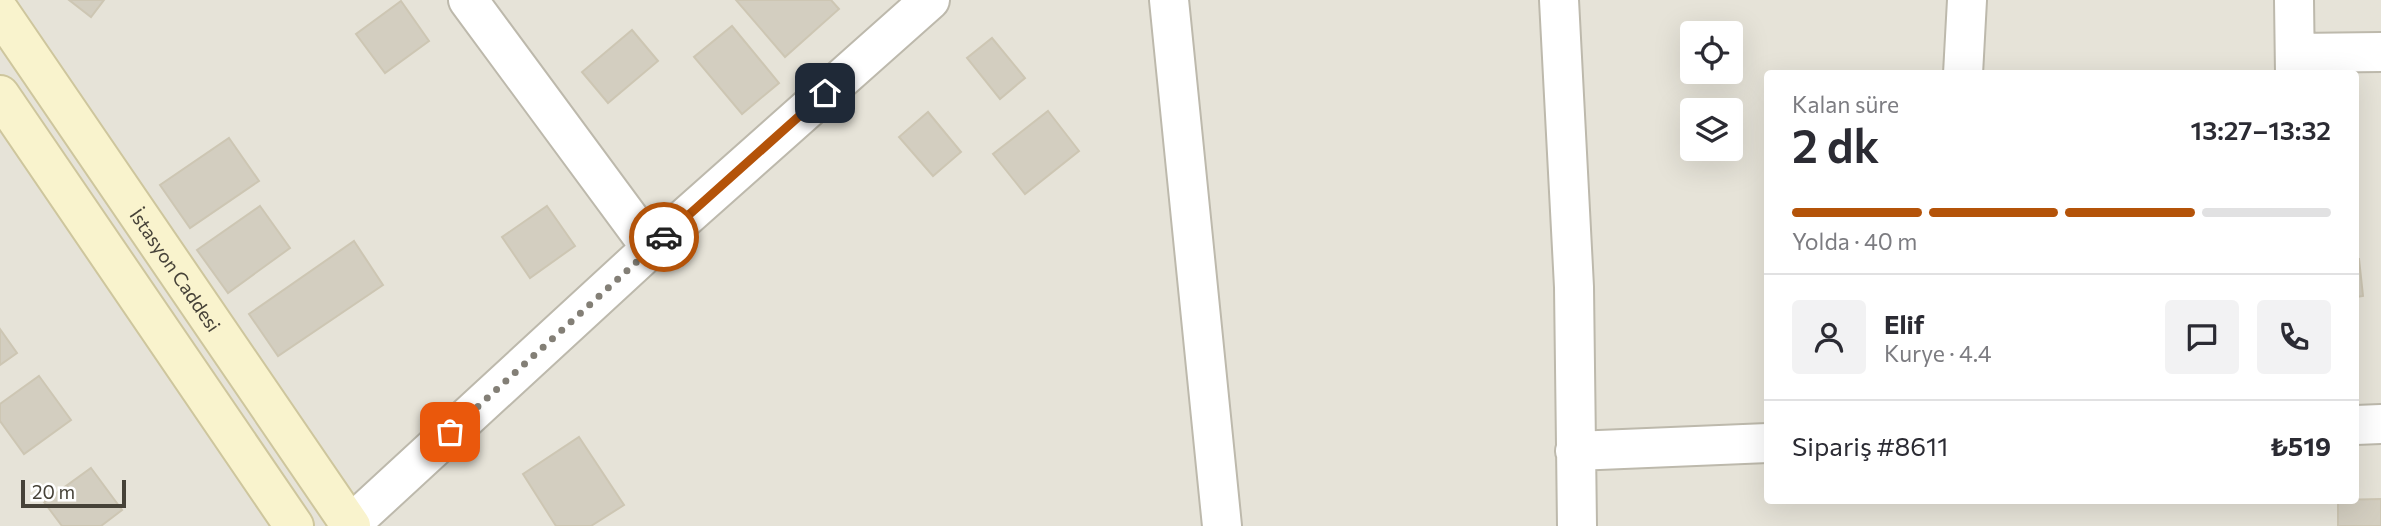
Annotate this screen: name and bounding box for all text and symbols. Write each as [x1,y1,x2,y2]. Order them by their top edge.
map controls [1680,21,1743,161]
button: locate [1680,21,1743,84]
pin [795,63,855,123]
icon: home [806,74,844,112]
text: Kalan süre [1792,90,1899,118]
button: layers [1680,98,1743,161]
text: 13:27–13:32 [2191,114,2331,145]
text: 2 dk [1792,116,1879,172]
courier [629,202,699,272]
street label: İstasyon Caddesi [126,204,226,336]
icon: car [645,218,683,256]
text: Yolda · 40 m [1792,227,1917,255]
button: person [1792,300,1866,374]
button: chat [2165,300,2239,374]
button: phone [2257,300,2331,374]
text: Elif [1884,308,1924,339]
text: Kurye · 4.4 [1884,339,1992,367]
pin [420,402,480,462]
icon: bag [431,413,469,451]
text: Sipariş #8611 [1792,430,1948,461]
text: ₺519 [2270,430,2331,461]
scale bar [21,477,126,509]
text: 20 m [32,480,75,503]

